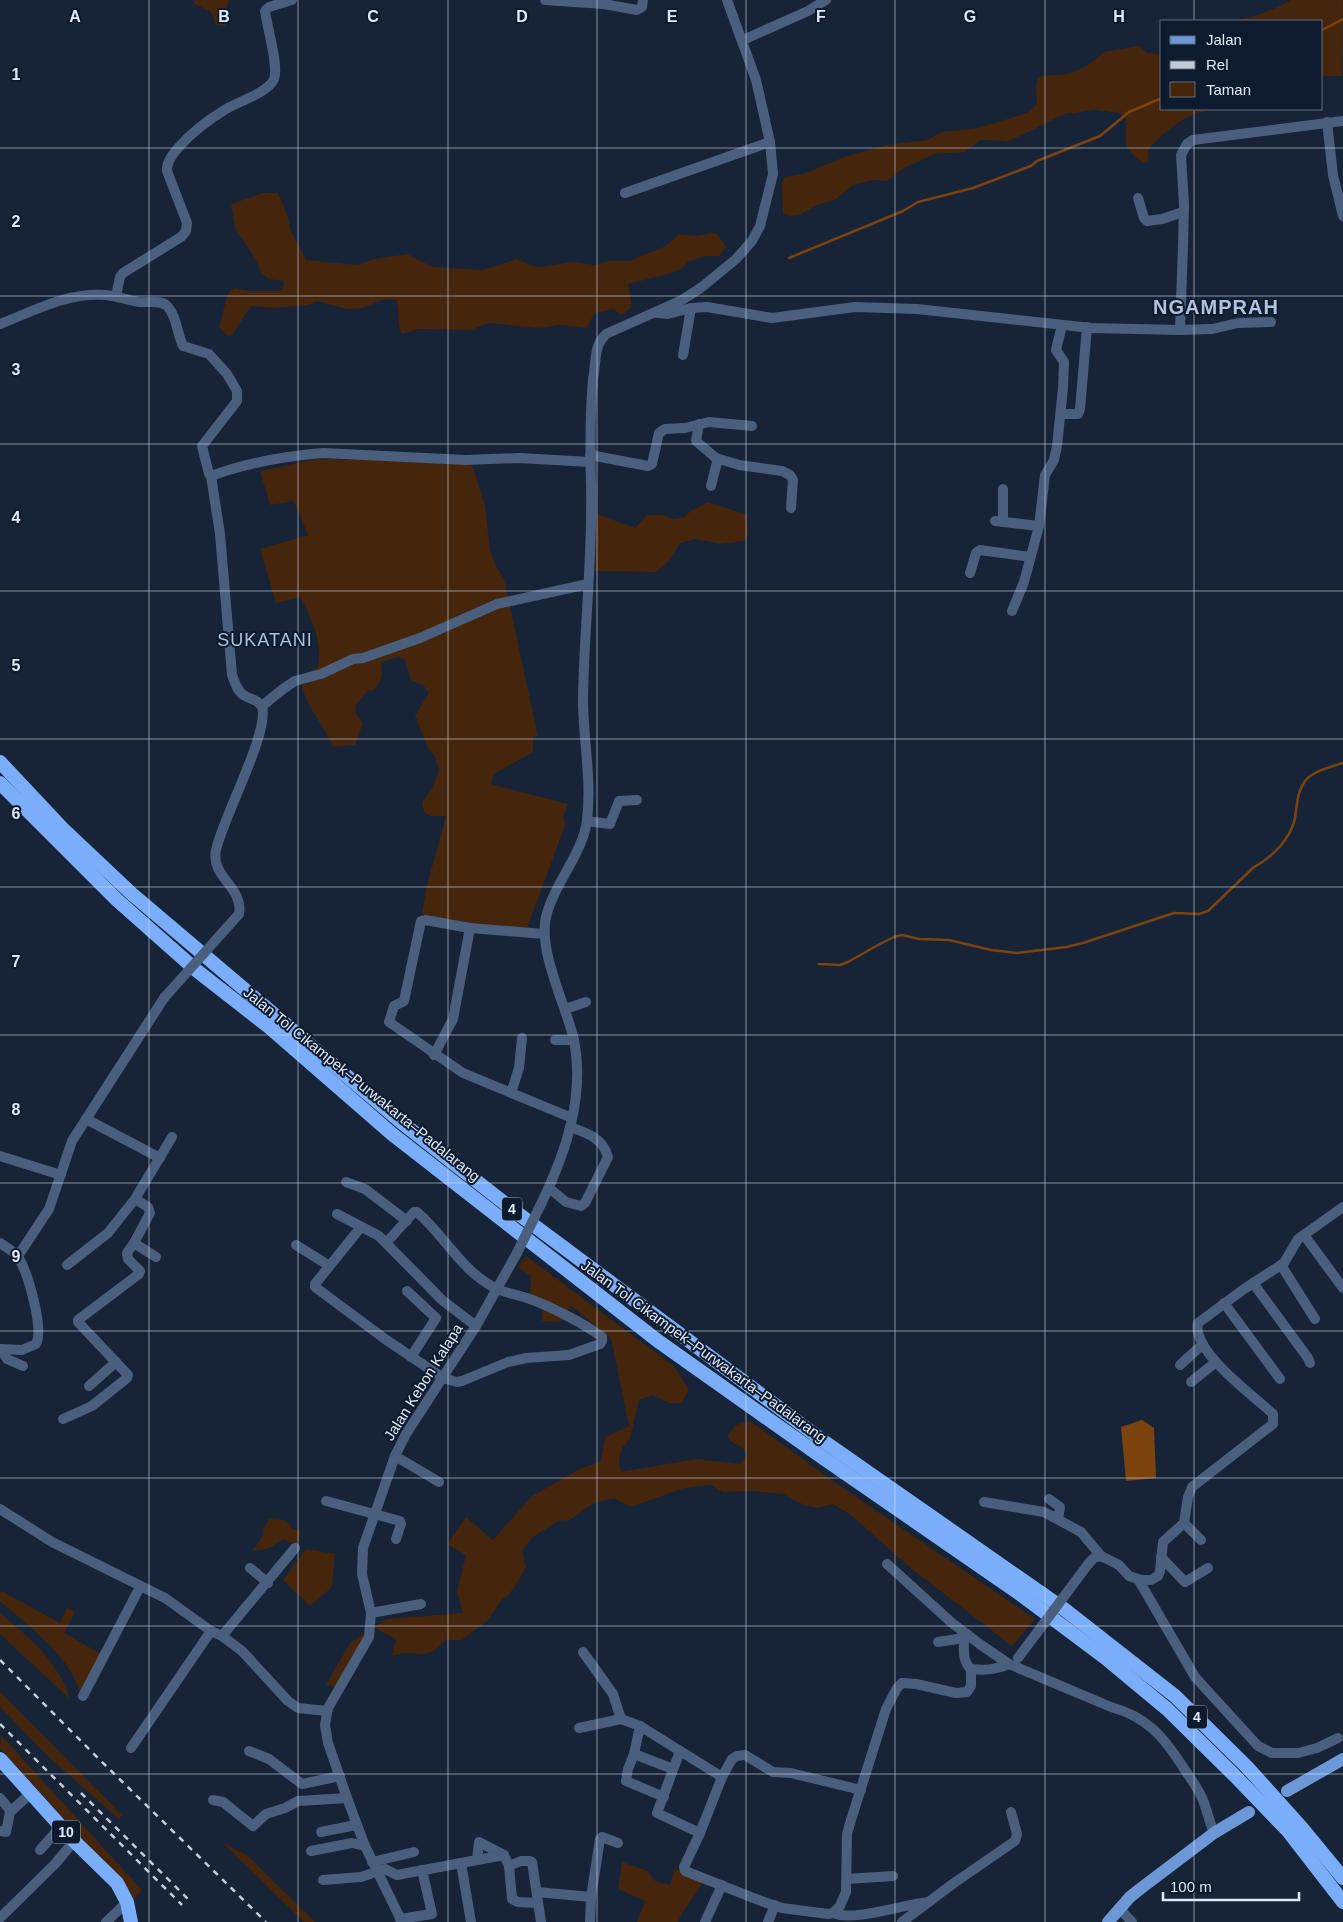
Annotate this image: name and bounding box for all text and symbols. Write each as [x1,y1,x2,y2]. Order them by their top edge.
text: A [69,8,81,25]
text: B [218,8,230,25]
text: C [367,8,379,25]
text: D [516,8,528,25]
text: E [667,8,678,25]
text: F [816,8,826,25]
text: G [964,8,976,25]
text: H [1113,8,1125,25]
legend [1160,20,1323,110]
text: Jalan [1206,31,1242,48]
text: Rel [1206,56,1229,73]
text: 1 [12,66,21,83]
text: Taman [1206,81,1251,98]
text: 2 [12,213,21,230]
district label: NGAMPRAH [1153,296,1279,318]
text: 3 [12,361,21,378]
text: 4 [12,509,21,526]
district label: SUKATANI [217,630,313,650]
text: 5 [12,657,21,674]
text: 6 [12,805,21,822]
text: 7 [12,953,21,970]
street label: Jalan Tol Cikampek–Purwakarta–Padalarang [240,983,484,1185]
text: 8 [12,1101,21,1118]
road number: 4 [502,1198,522,1220]
text: 9 [12,1248,21,1265]
street label: Jalan Tol Cikampek–Purwakarta–Padalarang [578,1256,830,1446]
street label: Jalan Kebon Kalapa [380,1320,466,1443]
road number: 4 [1187,1705,1207,1728]
road number: 10 [52,1820,80,1844]
scale bar [1163,1870,1299,1902]
text: 100 m [1170,1878,1212,1895]

